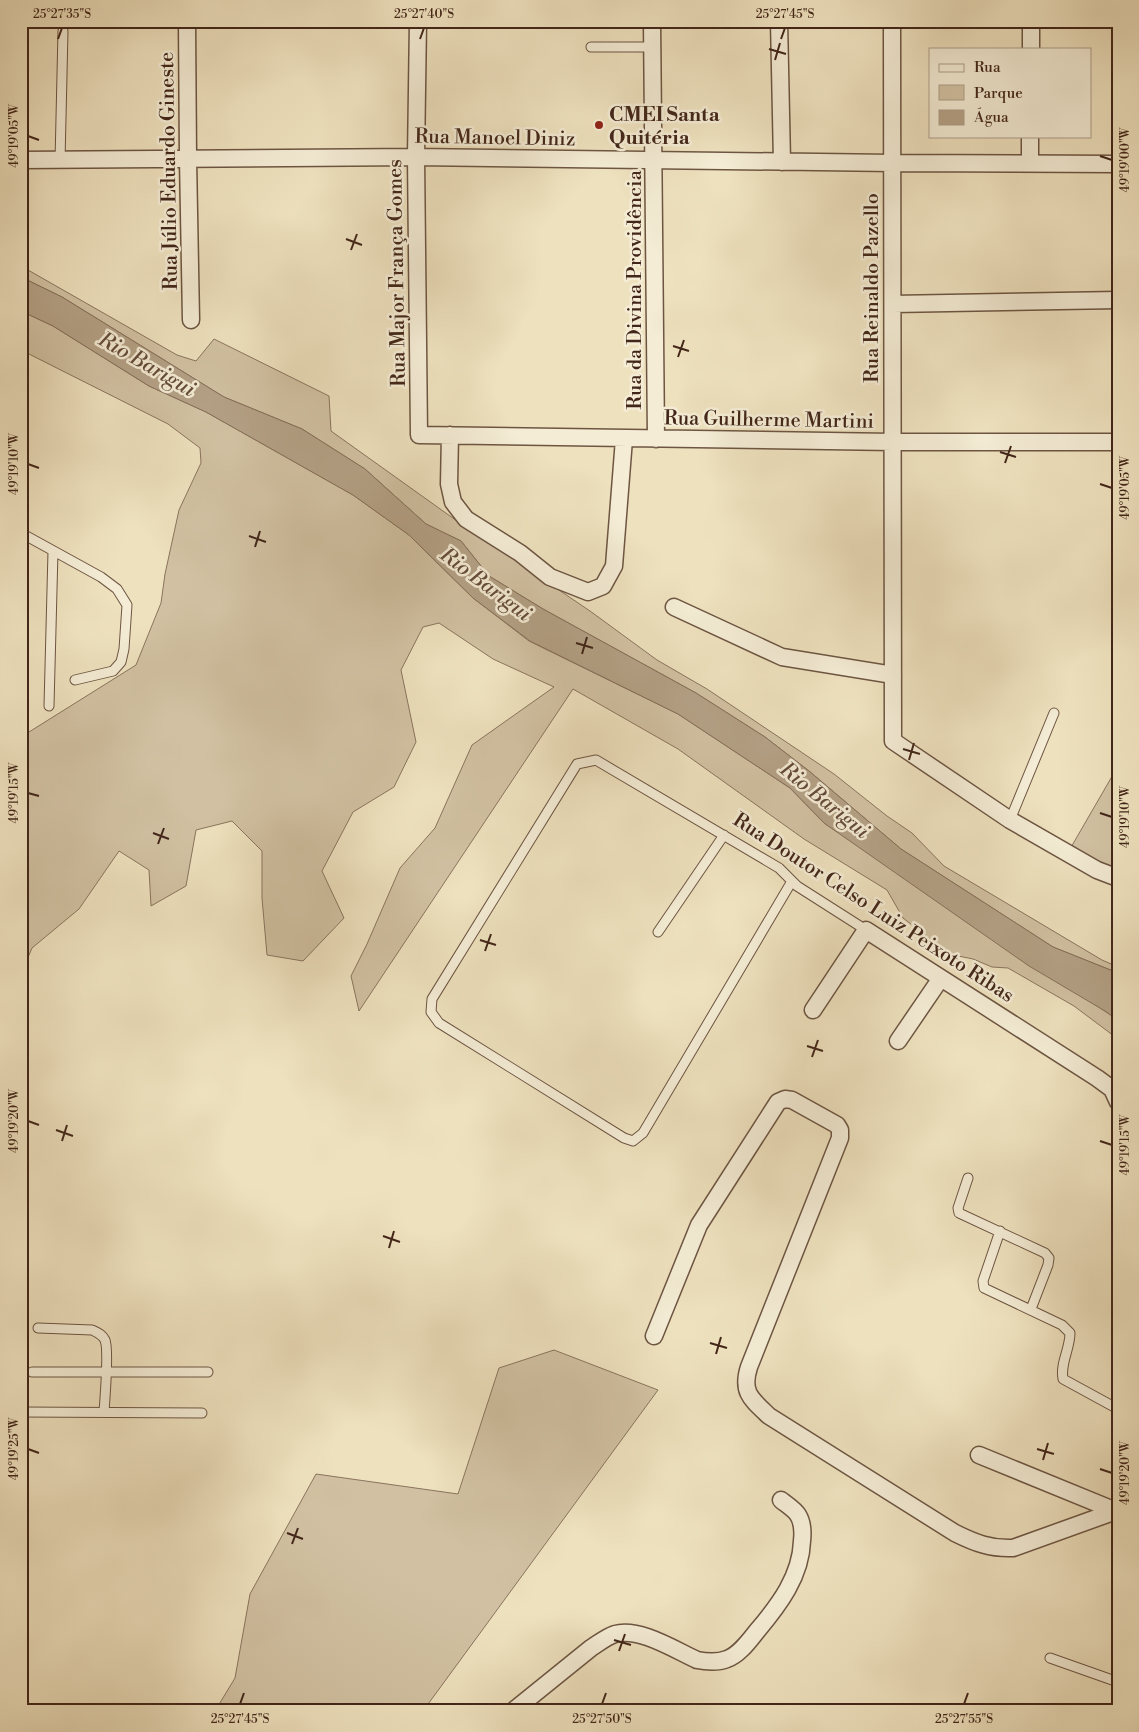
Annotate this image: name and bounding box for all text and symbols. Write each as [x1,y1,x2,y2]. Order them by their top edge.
text: 25°27'35"S [33,7,91,22]
text: 25°27'40"S [394,7,454,22]
text: 25°27'45"S [756,7,814,22]
legend [929,48,1092,138]
street label: Rua Júlio Eduardo Gineste [155,52,184,290]
text: Rua [974,58,1001,77]
text: Parque [974,84,1023,103]
text: 49°19'05"W [7,103,22,168]
place label: CMEI Santa Quitéria [609,103,720,151]
text: Água [973,107,1009,127]
marker: CMEI Santa Quitéria [593,119,605,131]
street label: Rua Manoel Diniz [414,125,576,152]
text: 49°19'00"W [1118,126,1133,193]
street label: Rua Major França Gomes [383,159,412,387]
street label: Rua da Divina Providência [623,169,648,410]
street label: Rua Reinaldo Pazello [860,193,885,383]
water label: Rio Barigui [93,326,200,403]
street label: Rua Guilherme Martini [664,406,875,435]
text: 49°19'10"W [7,432,22,495]
text: 49°19'05"W [1118,455,1133,520]
water label: Rio Barigui [434,541,537,628]
water label: Rio Barigui [774,756,875,845]
text: 49°19'15"W [7,761,22,823]
text: 49°19'10"W [1118,785,1133,848]
street label: Rua Doutor Celso Luiz Peixoto Ribas [728,808,1018,1009]
text: 49°19'20"W [7,1088,22,1153]
text: 49°19'15"W [1118,1113,1133,1175]
text: 49°19'25"W [7,1417,22,1480]
text: 49°19'20"W [1118,1440,1133,1505]
text: 25°27'45"S [211,1712,269,1727]
text: 25°27'50"S [572,1712,632,1727]
text: 25°27'55"S [935,1712,993,1727]

